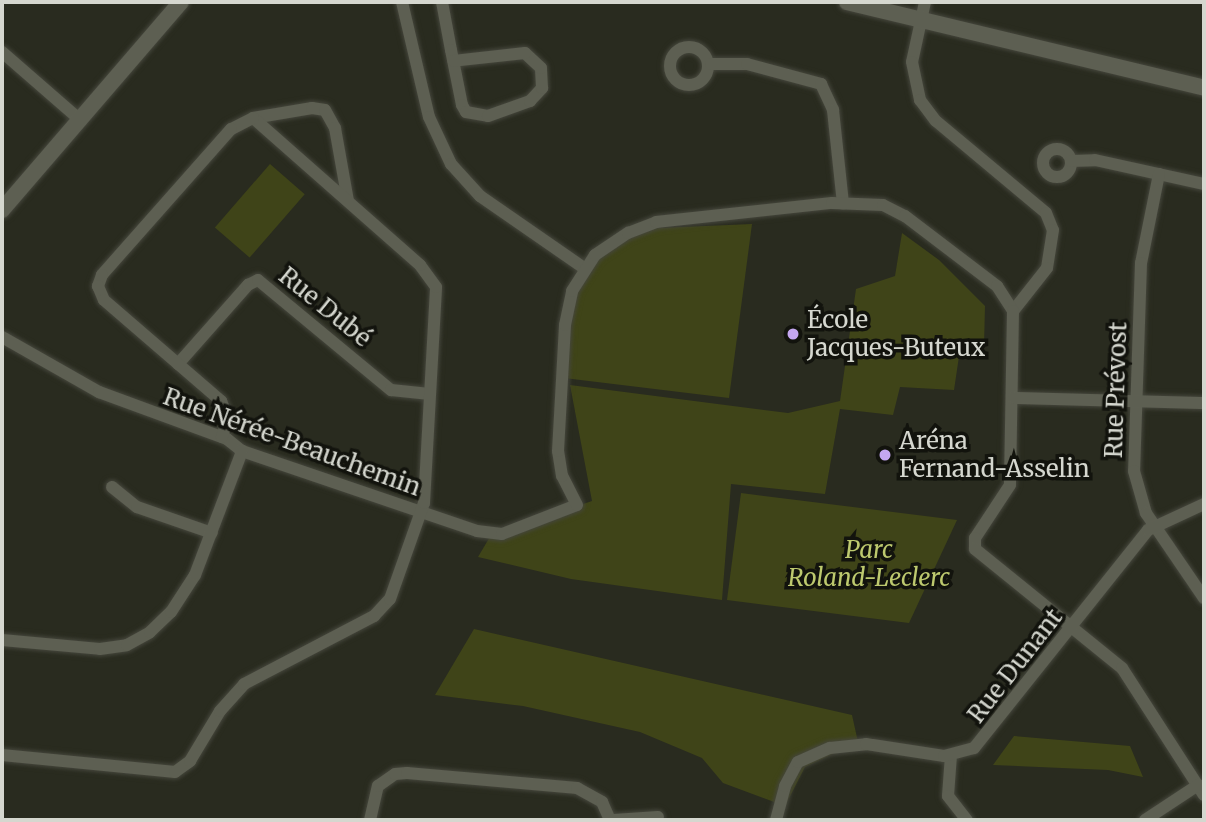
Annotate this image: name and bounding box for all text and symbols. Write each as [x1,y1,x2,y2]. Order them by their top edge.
street label: Rue Dubé [273,261,377,353]
place label: École Jacques-Buteux [807,306,985,362]
street label: Rue Prévost [1099,321,1133,459]
marker: École Jacques-Buteux [785,326,801,342]
street label: Rue Nérée-Beauchemin [159,382,425,502]
place label: Aréna Fernand-Asselin [899,427,1090,483]
marker: Aréna Fernand-Asselin [877,447,893,463]
park label: Parc Roland-Leclerc [788,536,950,592]
street label: Rue Dunant [962,603,1068,729]

